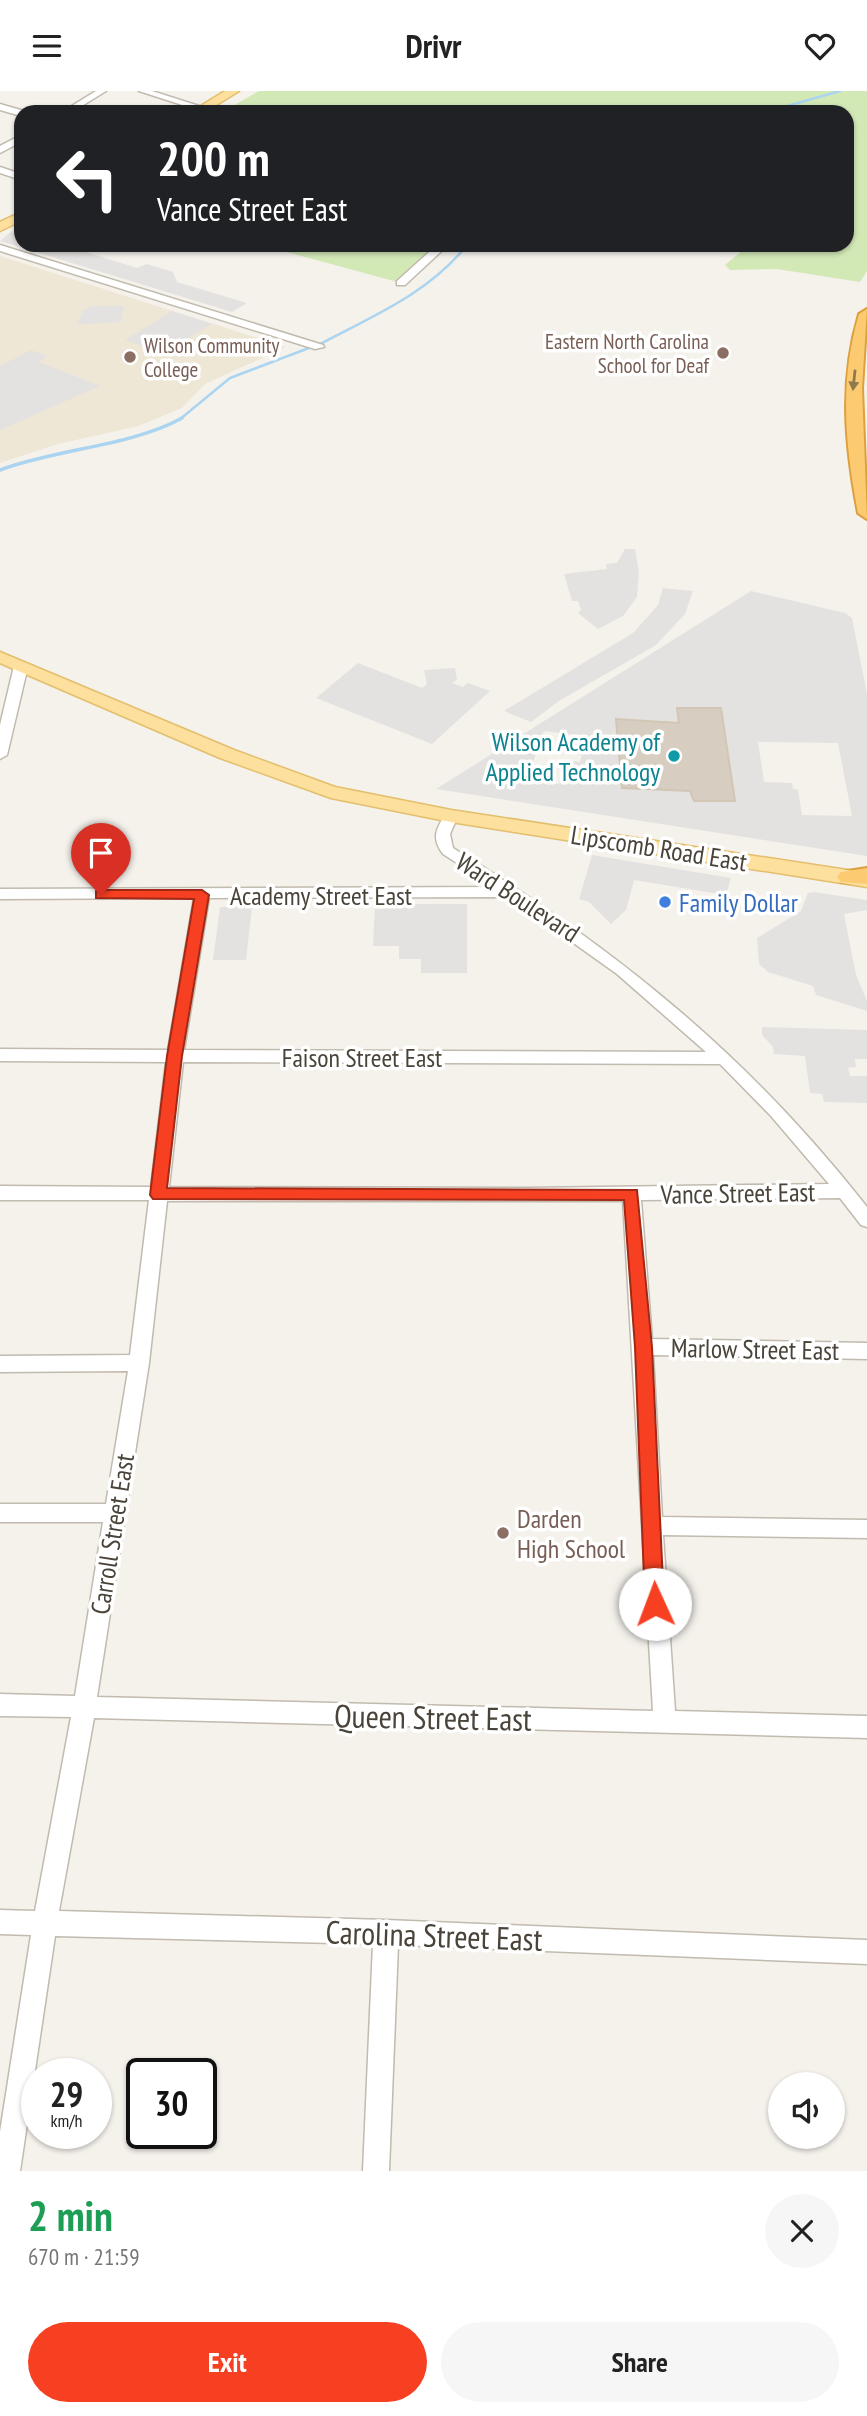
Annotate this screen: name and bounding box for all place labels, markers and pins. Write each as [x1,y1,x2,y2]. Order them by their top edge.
place label: Eastern North Carolina School for Deaf [545,328,710,379]
place label: Wilson Community College [144,332,279,383]
marker: Eastern North Carolina School for Deaf [715,345,731,361]
marker: Wilson Community College [122,349,138,365]
place label: Wilson Academy of Applied Technology [485,725,661,788]
marker: Wilson Academy of Applied Technology [666,748,682,764]
pin [71,823,131,895]
place label: Family Dollar [679,886,798,919]
marker: Family Dollar [657,894,673,910]
place label: Darden High School [517,1502,625,1565]
marker: Darden High School [495,1525,511,1541]

